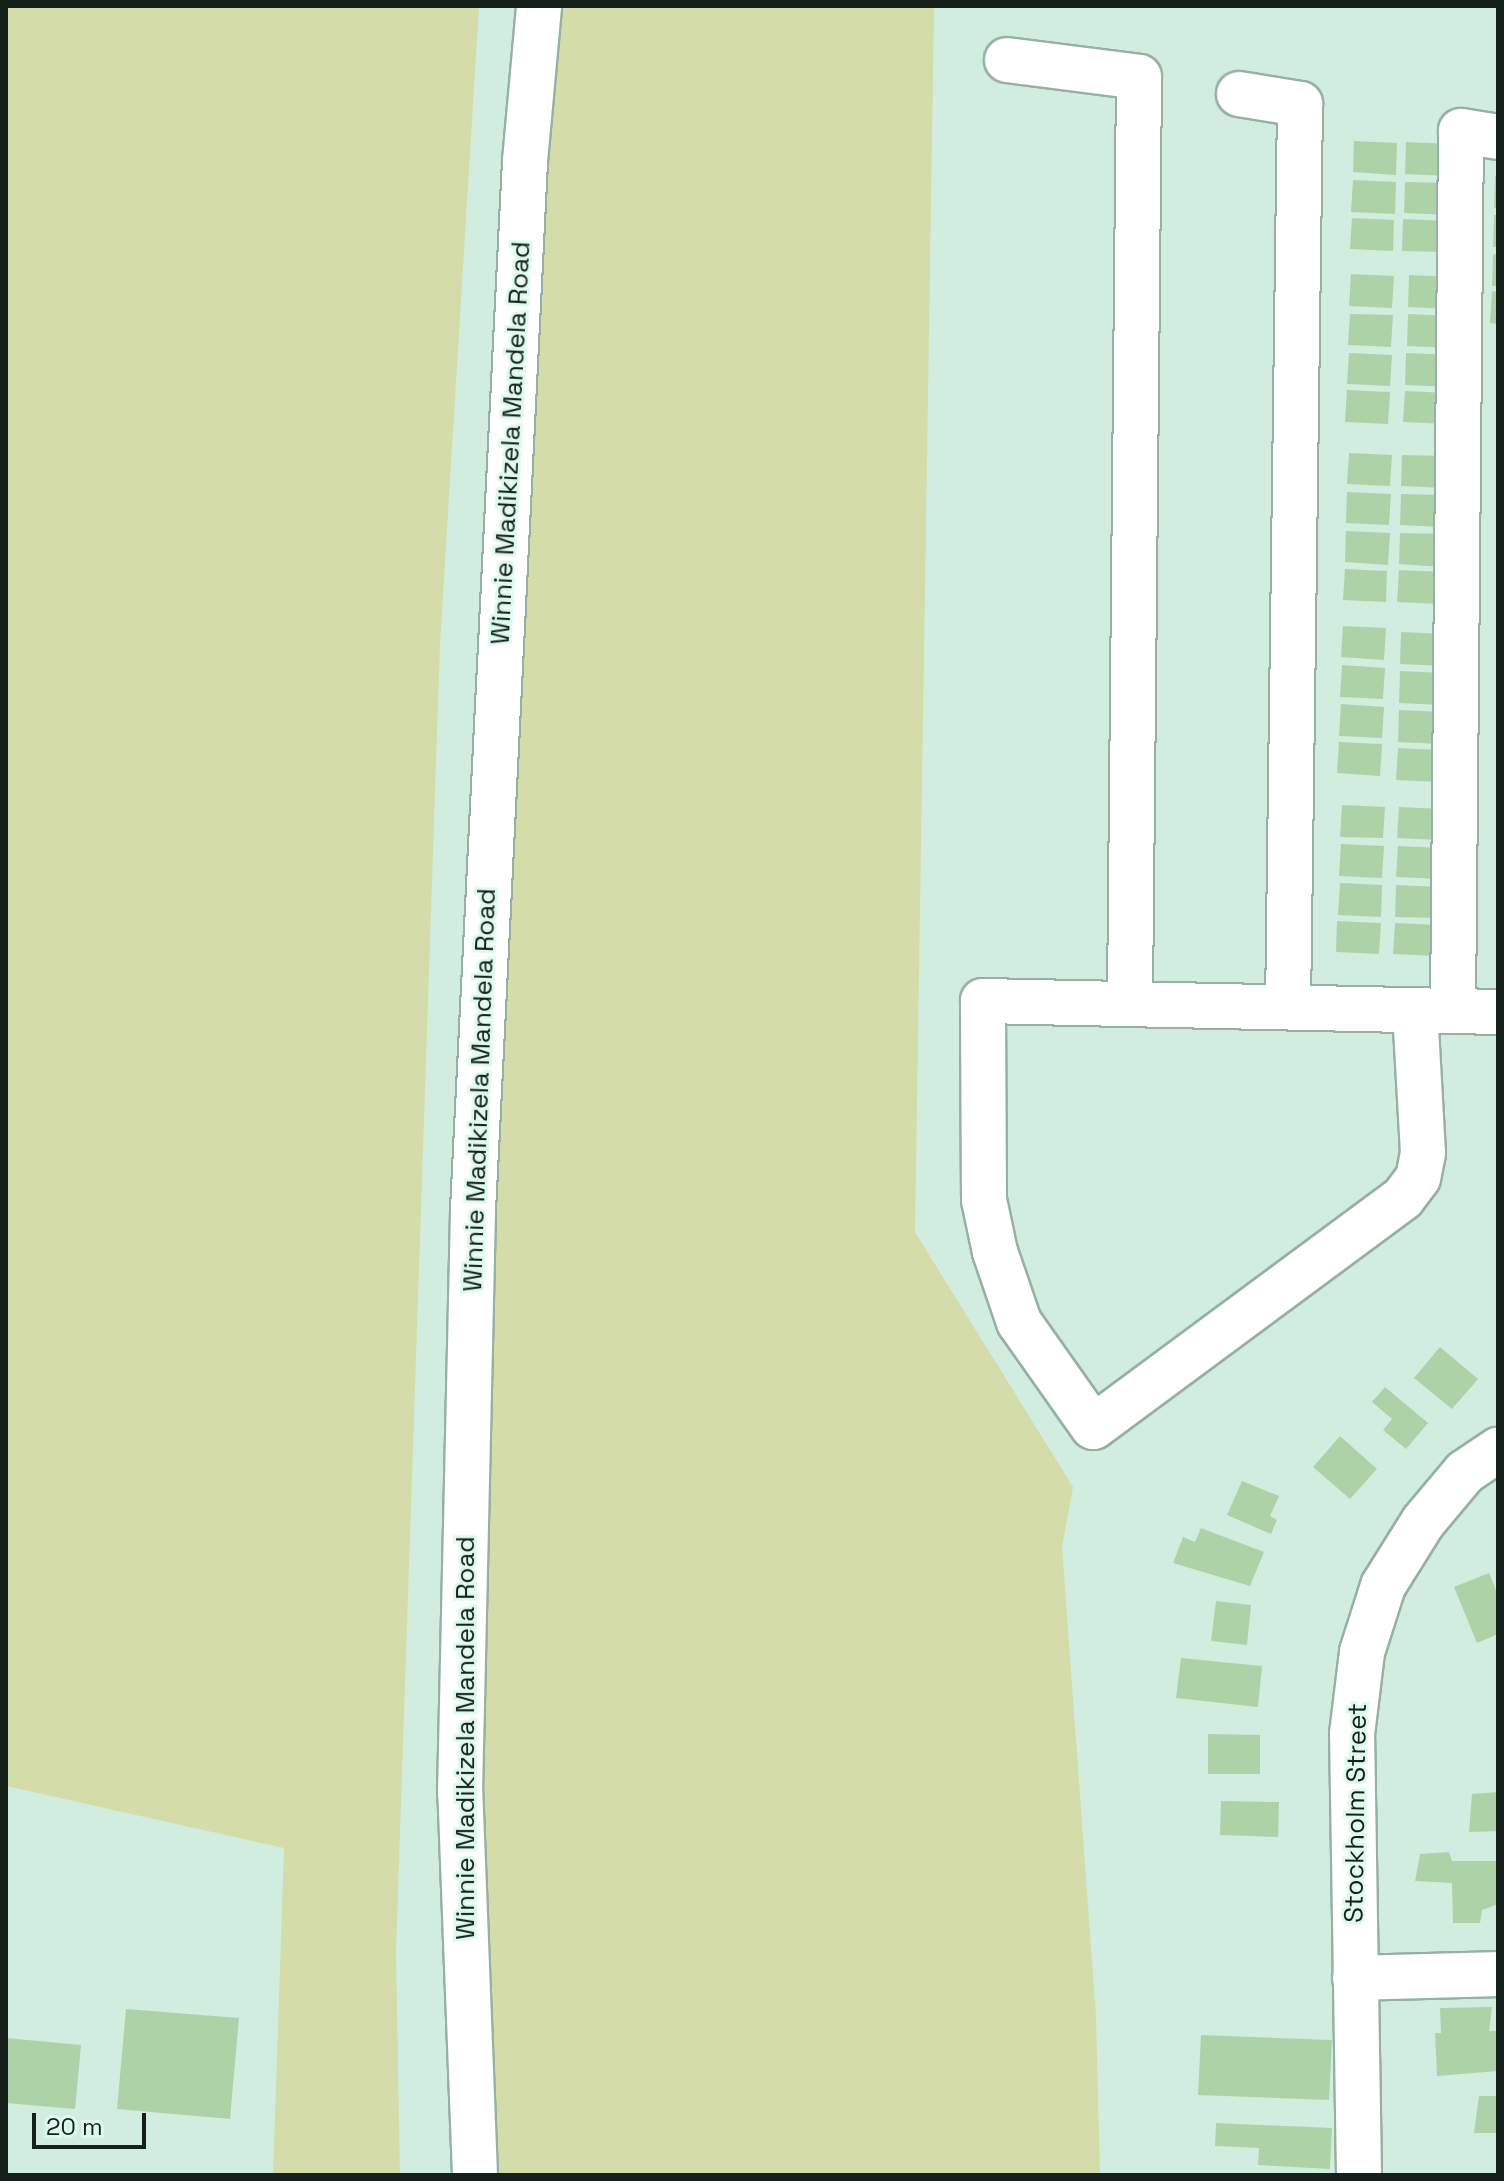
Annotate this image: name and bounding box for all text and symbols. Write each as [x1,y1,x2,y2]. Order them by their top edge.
street label: Winnie Madikizela Mandela Road [485,241,537,645]
street label: Winnie Madikizela Mandela Road [457,888,503,1292]
street label: Winnie Madikizela Mandela Road [450,1536,482,1940]
street label: Stockholm Street [1338,1703,1374,1923]
scale bar [36,2097,150,2147]
text: 20 m [46,2111,103,2142]

